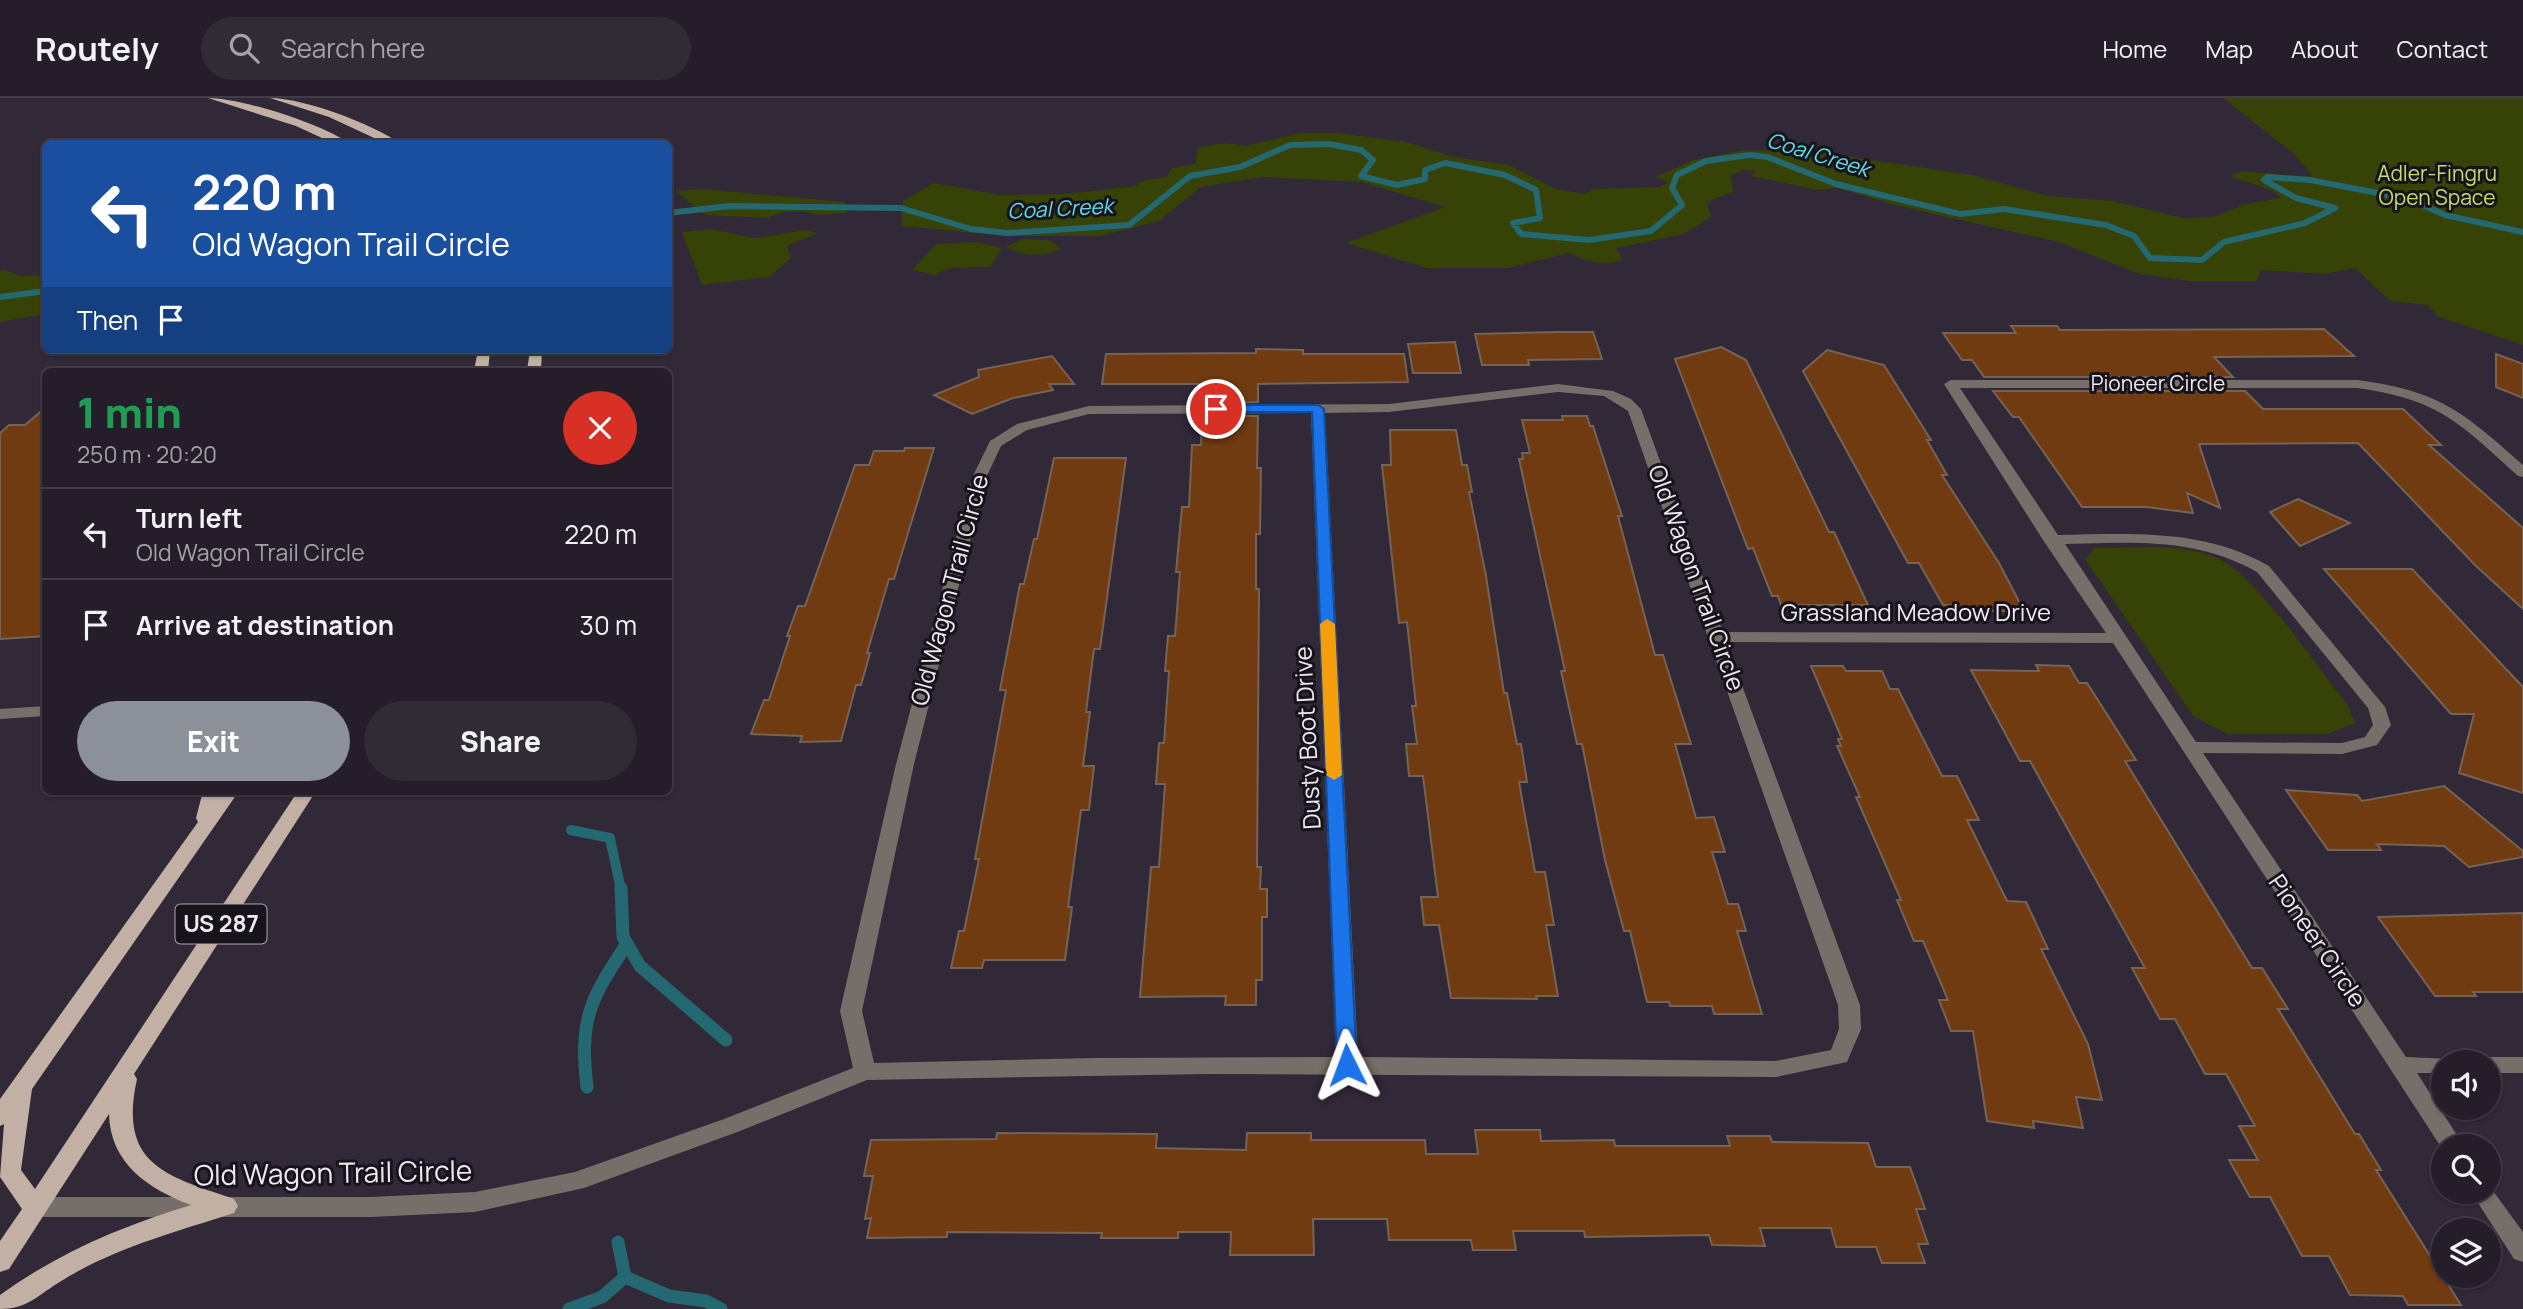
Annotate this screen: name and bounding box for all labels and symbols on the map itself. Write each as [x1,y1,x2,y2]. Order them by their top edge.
water label: Coal Creek [1764,125,1875,184]
park label: Adler-Fingru Open Space [2377,159,2497,211]
water label: Coal Creek [1006,191,1116,225]
street label: Pioneer Circle [2091,369,2225,397]
pin [1186,379,1246,439]
street label: Old Wagon Trail Circle [1641,460,1754,695]
street label: Old Wagon Trail Circle [902,470,995,709]
street label: Grassland Meadow Drive [1781,595,2051,628]
street label: Dusty Boot Drive [1285,646,1328,830]
street label: Pioneer Circle [2262,867,2375,1013]
road number: US 287 [176,904,266,944]
position arrow [1310,1028,1384,1102]
street label: Old Wagon Trail Circle [194,1151,472,1193]

